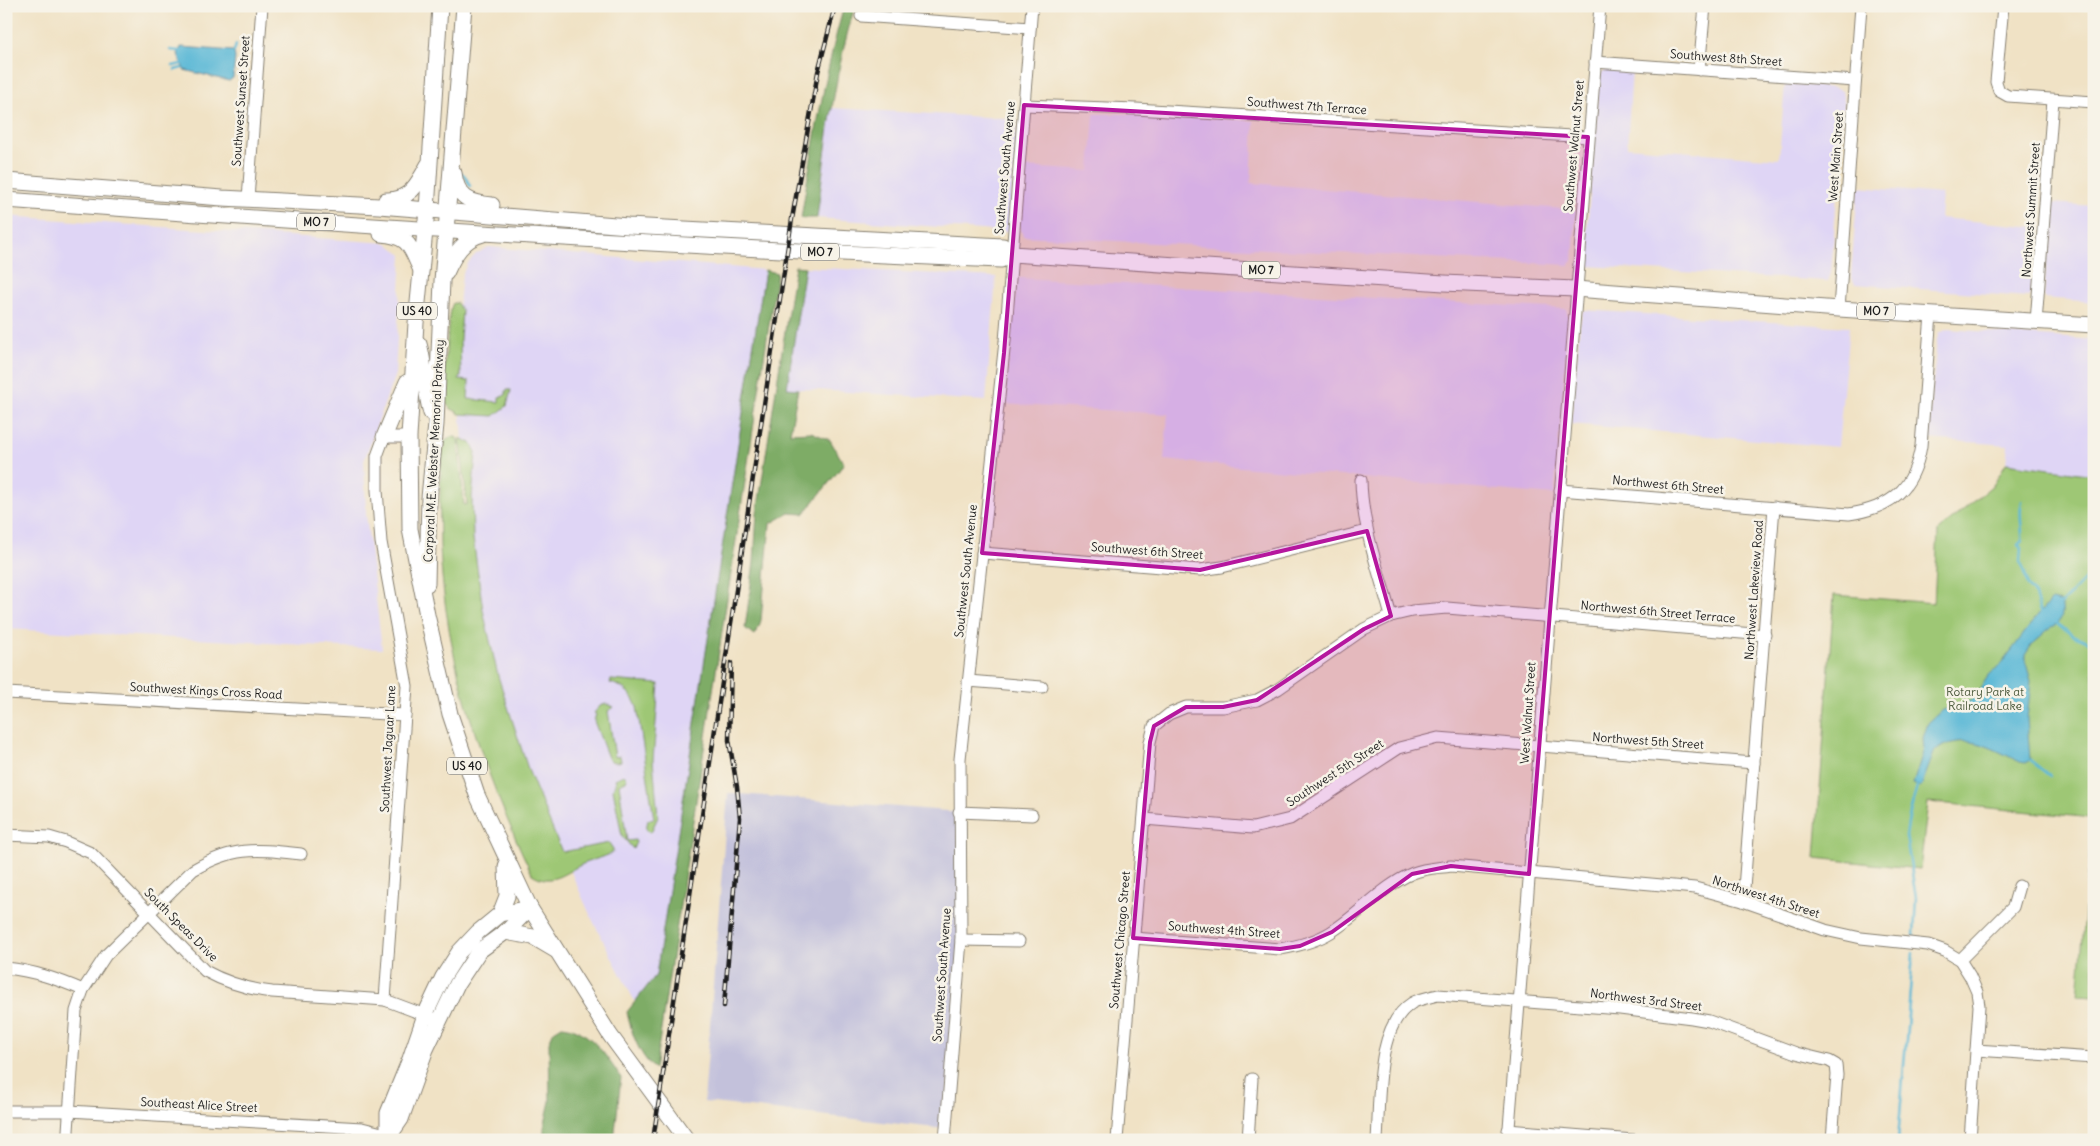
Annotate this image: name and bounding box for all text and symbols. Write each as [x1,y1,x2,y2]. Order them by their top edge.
street label: Southwest Sunset Street [228,35,253,167]
street label: Southwest 8th Street [1669,46,1783,69]
street label: Southwest Walnut Street [1560,79,1587,213]
street label: Southwest 7th Terrace [1247,94,1367,117]
street label: Southwest South Avenue [991,101,1018,235]
street label: West Main Street [1825,111,1846,203]
street label: Northwest Summit Street [2018,142,2043,278]
road number: MO 7 [297,213,335,230]
road number: MO 7 [801,243,839,260]
road number: MO 7 [1242,262,1280,278]
road number: US 40 [397,302,437,320]
road number: MO 7 [1857,302,1895,320]
street label: Corporal M.E. Webster Memorial Parkway [420,339,447,563]
street label: Northwest 6th Street [1612,472,1724,497]
street label: Southwest South Avenue [951,504,980,638]
street label: Northwest Lakeview Road [1741,520,1766,660]
street label: Southwest 6th Street [1090,539,1204,562]
street label: Northwest 6th Street Terrace [1580,597,1736,626]
street label: West Walnut Street [1516,661,1539,764]
street label: Southwest Kings Cross Road [129,679,283,702]
park label: Rotary Park at Railroad Lake [1946,684,2024,713]
street label: Southwest Jaguar Lane [377,685,398,813]
street label: Northwest 5th Street [1592,729,1704,752]
street label: Southwest 5th Street [1284,736,1386,809]
road number: US 40 [447,758,487,774]
street label: Southwest Chicago Street [1106,870,1133,1009]
street label: Northwest 4th Street [1711,872,1822,921]
street label: South Speas Drive [141,885,221,965]
street label: Southwest South Avenue [929,908,954,1042]
street label: Southwest 4th Street [1167,918,1281,941]
street label: Northwest 3rd Street [1589,985,1703,1014]
street label: Southeast Alice Street [140,1094,258,1115]

